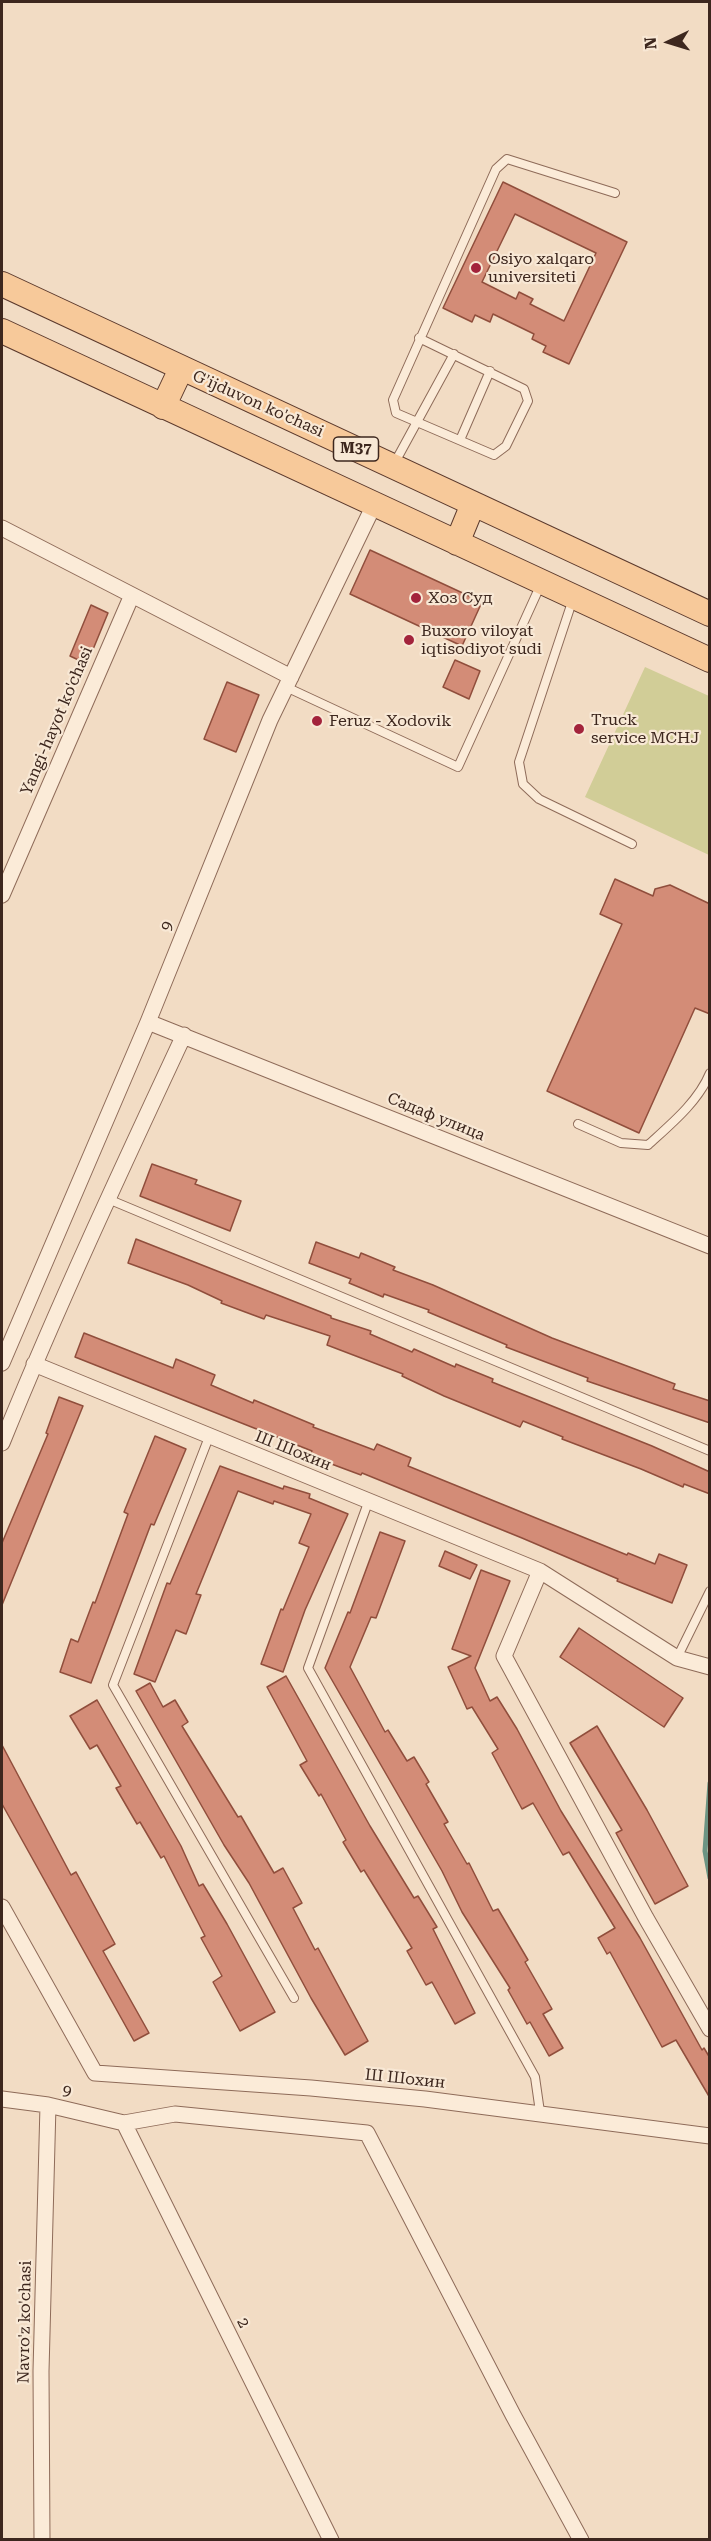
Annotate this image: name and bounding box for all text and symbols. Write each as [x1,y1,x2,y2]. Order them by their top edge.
north arrow [639,12,699,72]
text: N [641,36,660,50]
place label: Osiyo xalqaro universiteti [488,249,594,287]
marker: Osiyo xalqaro universiteti [469,261,483,275]
street label: G'ijduvon ko'chasi [189,366,327,442]
road number: M37 [334,437,378,461]
place label: Хоз Суд [428,588,493,608]
marker: Хоз Суд [409,591,423,605]
place label: Buxoro viloyat iqtisodiyot sudi [421,621,542,659]
marker: Buxoro viloyat iqtisodiyot sudi [402,633,416,647]
street label: Yangi-hayot ko'chasi [17,644,97,798]
place label: Truck service MCHJ [591,710,699,748]
place label: Feruz - Xodovik [329,711,451,731]
marker: Feruz - Xodovik [310,714,324,728]
marker: Truck service MCHJ [572,722,586,736]
street label: 9 [156,918,178,934]
street label: Садаф улица [384,1089,488,1145]
street label: Ш Шохин [252,1427,334,1475]
street label: Ш Шохин [364,2065,446,2093]
street label: 9 [60,2081,74,2101]
street label: Navro'z ko'chasi [14,2260,36,2384]
street label: 2 [232,2315,254,2331]

